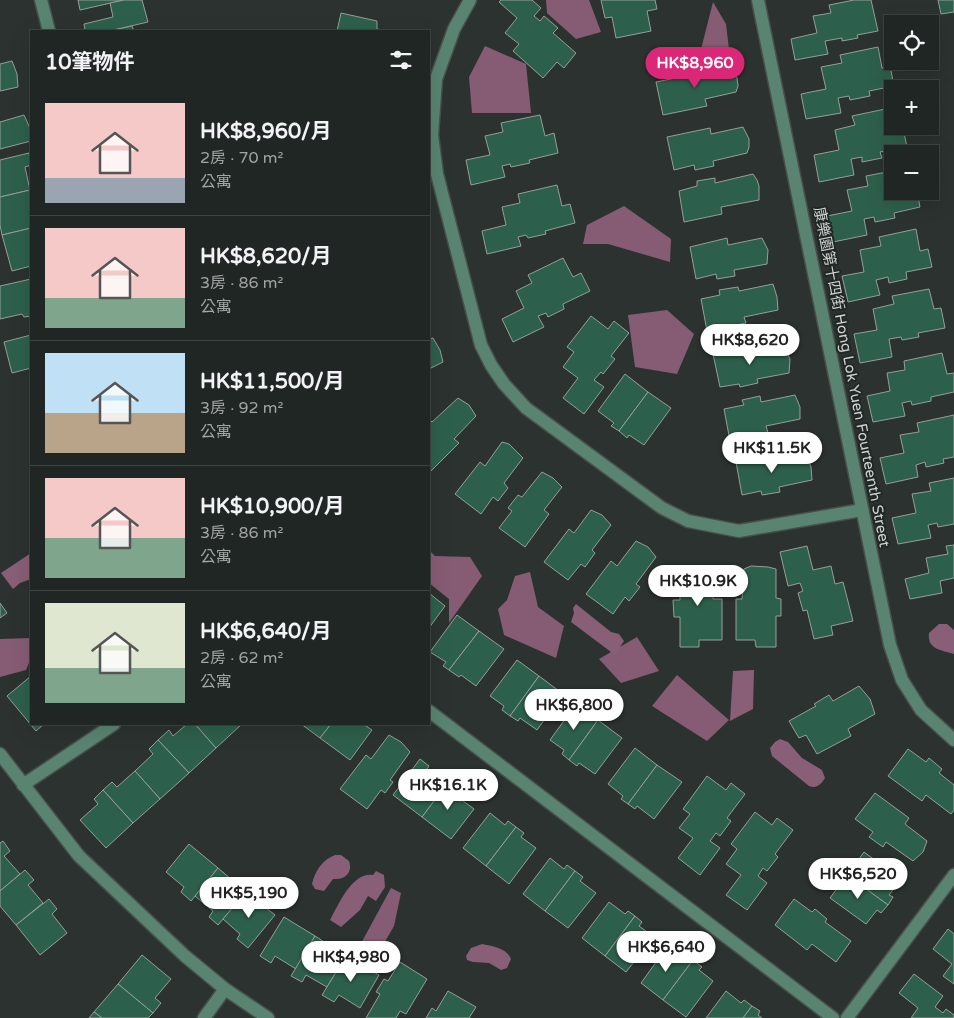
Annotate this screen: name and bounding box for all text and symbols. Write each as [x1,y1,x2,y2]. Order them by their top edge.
map controls [884,15,939,200]
button: locate [884,15,939,70]
icon: filters [387,46,415,74]
pin: HK$8,960 [643,46,747,89]
text: 10筆物件 [45,50,134,75]
text: HK$8,960 [656,53,734,73]
button: + [884,80,939,135]
text: HK$8,960/月 [200,119,331,144]
icon: home [85,123,145,183]
button: − [884,145,939,200]
text: 2房 · 70 m² [200,148,283,168]
text: 公寓 [200,172,232,192]
street label: 康樂園第十四街 Hong Lok Yuen Fourteenth Street [810,205,894,549]
text: HK$8,620/月 [200,244,331,269]
icon: home [85,248,145,308]
text: 3房 · 86 m² [200,273,283,293]
text: 公寓 [200,297,232,317]
pin: HK$8,620 [698,324,802,366]
text: HK$8,620 [711,330,789,350]
text: HK$11,500/月 [200,369,345,394]
icon: home [85,373,145,433]
text: 3房 · 92 m² [200,398,283,418]
text: 公寓 [200,422,232,442]
pin: HK$11.5K [720,432,824,474]
text: HK$11.5K [733,438,811,458]
text: HK$10,900/月 [200,494,345,519]
icon: home [85,498,145,558]
text: 3房 · 86 m² [200,523,283,543]
text: 公寓 [200,547,232,567]
pin: HK$10.9K [646,564,750,607]
text: HK$10.9K [659,571,737,591]
text: HK$6,640/月 [200,619,331,644]
icon: home [85,623,145,683]
text: 2房 · 62 m² [200,648,283,668]
text: 公寓 [200,672,232,692]
pin: HK$6,800 [522,688,626,731]
text: HK$6,800 [536,695,612,715]
pin: HK$16.1K [396,768,500,811]
text: HK$16.1K [409,775,487,795]
pin: HK$6,520 [806,858,910,900]
text: HK$6,520 [819,864,897,884]
pin: HK$5,190 [197,876,301,919]
text: HK$5,190 [211,883,287,903]
pin: HK$6,640 [614,930,718,973]
text: HK$6,640 [627,937,705,957]
pin: HK$4,980 [299,940,403,983]
text: HK$4,980 [312,947,390,967]

